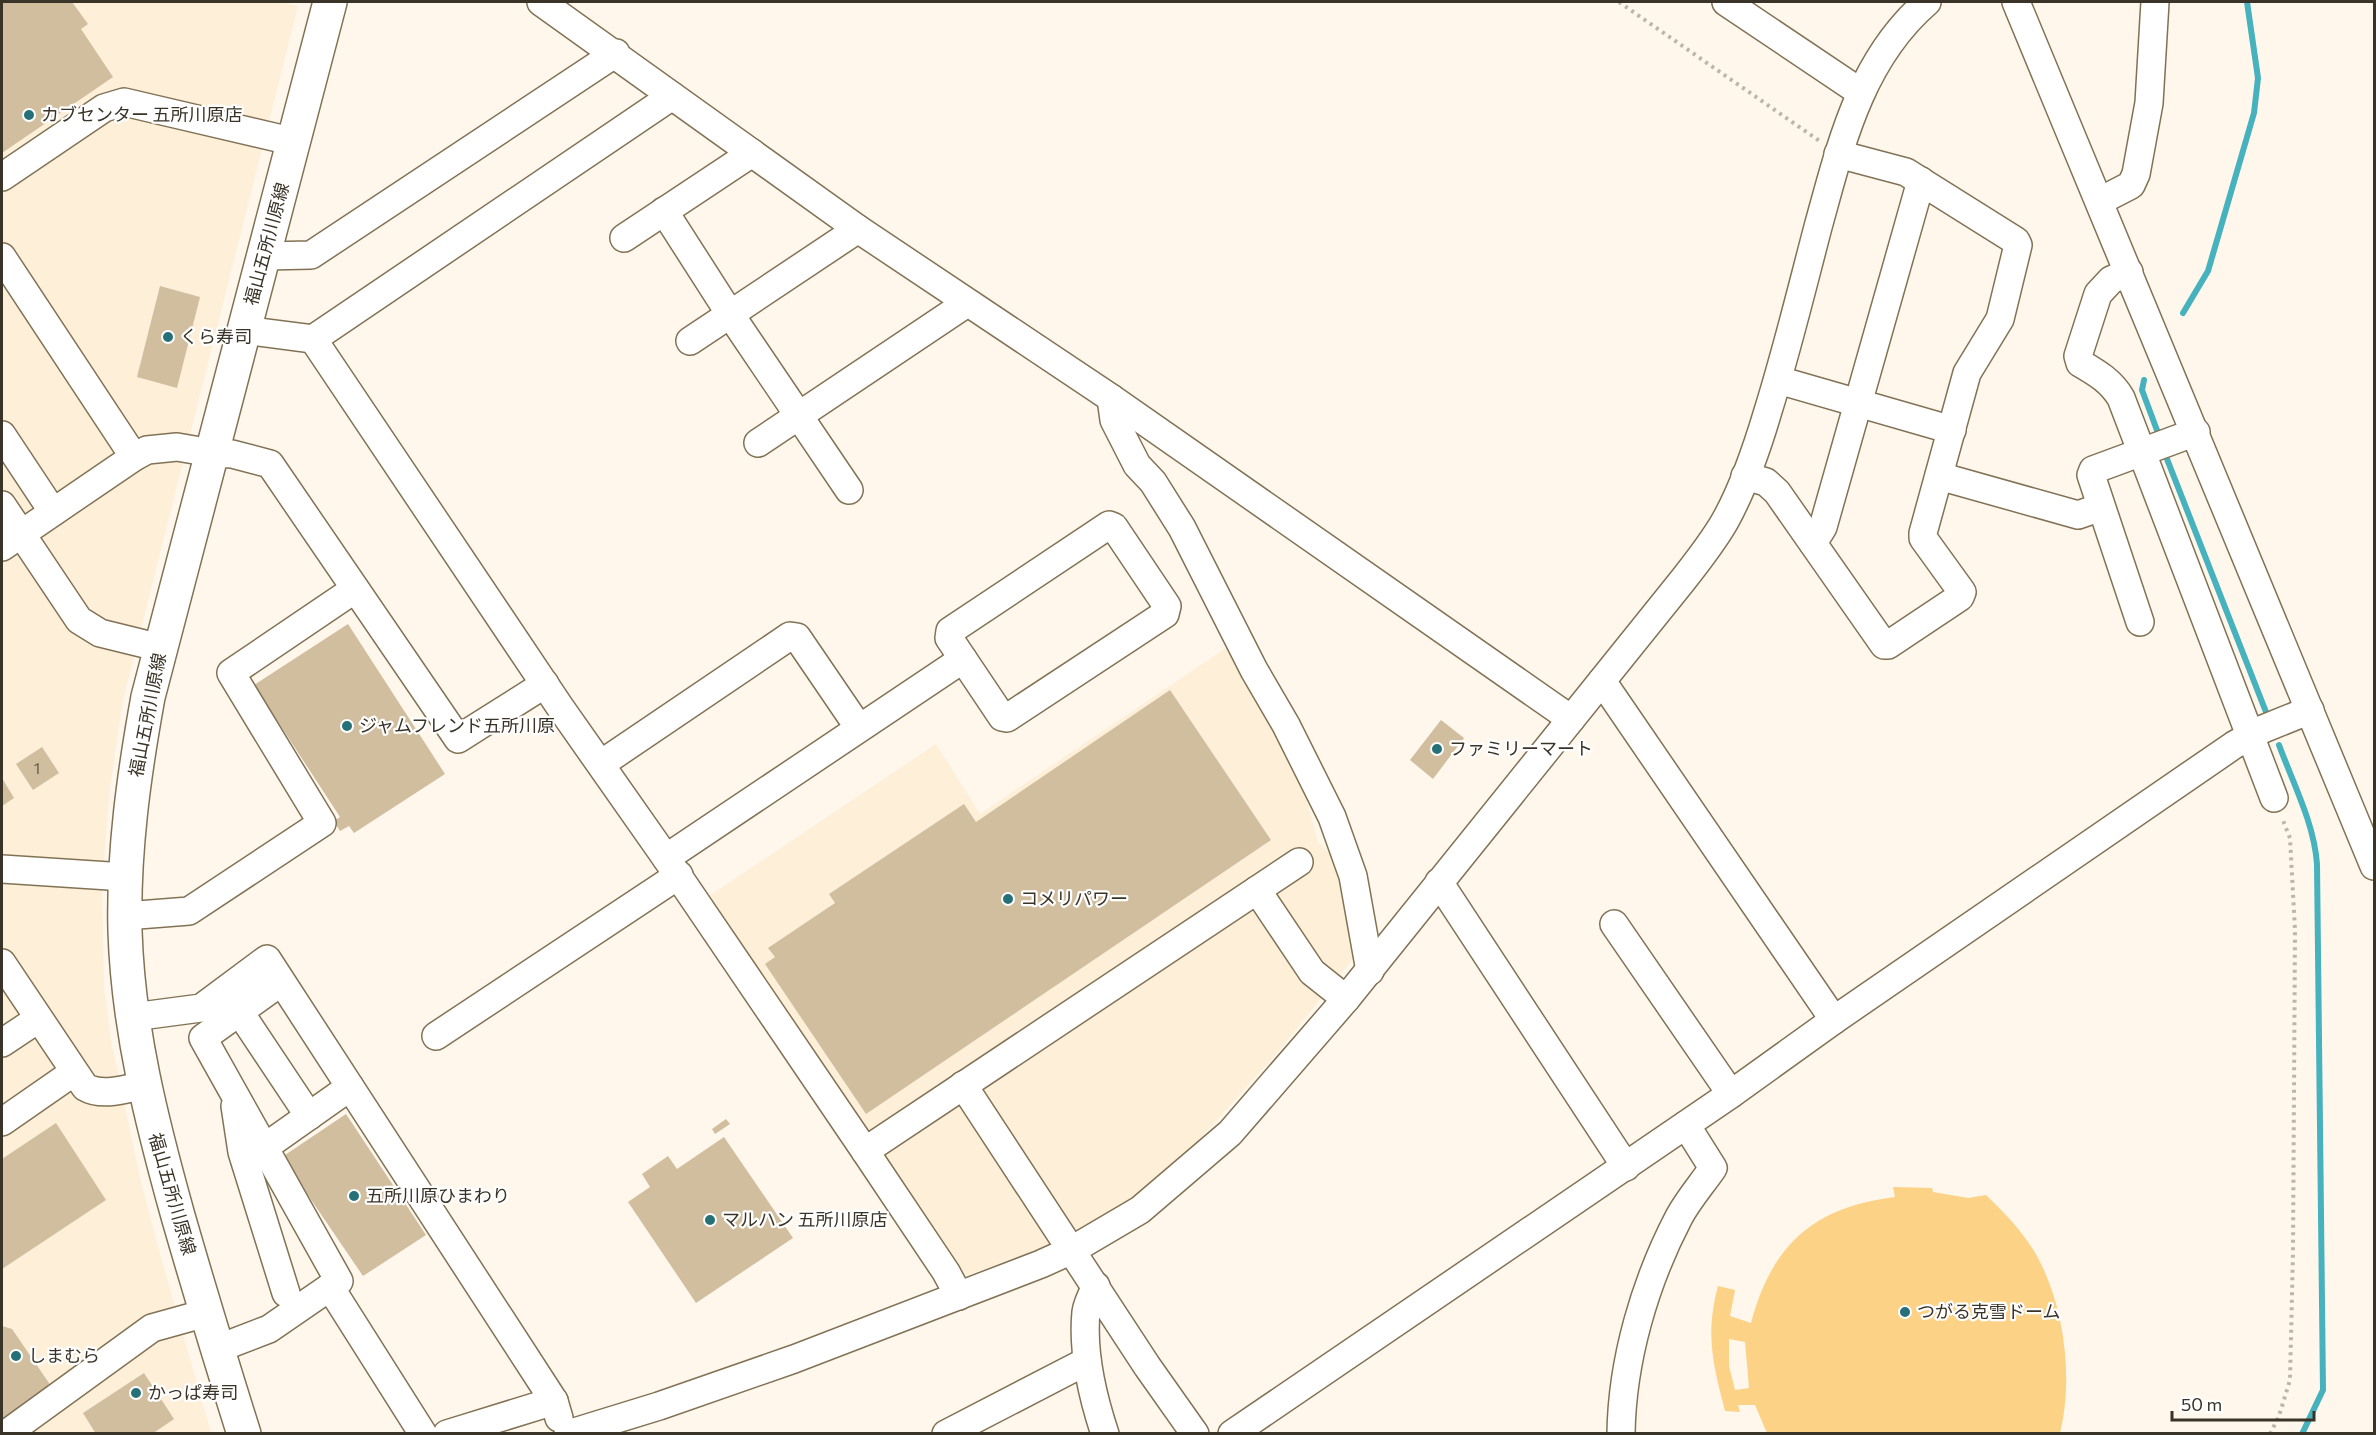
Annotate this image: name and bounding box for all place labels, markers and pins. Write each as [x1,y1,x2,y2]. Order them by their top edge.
place label: カブセンター 五所川原店 [41,103,242,125]
marker: カブセンター 五所川原店 [22,108,36,122]
place label: くら寿司 [180,325,252,347]
marker: くら寿司 [161,330,175,344]
place label: ジャムフレンド五所川原 [359,714,555,736]
marker: ジャムフレンド五所川原 [340,719,354,733]
place label: ファミリーマート [1449,737,1593,759]
marker: ファミリーマート [1430,742,1444,756]
place label: コメリパワー [1020,887,1128,909]
marker: コメリパワー [1001,892,1015,906]
place label: 五所川原ひまわり [366,1184,510,1206]
marker: 五所川原ひまわり [347,1189,361,1203]
place label: マルハン 五所川原店 [722,1208,887,1230]
marker: マルハン 五所川原店 [703,1213,717,1227]
place label: つがる克雪ドーム [1917,1300,2060,1322]
marker: つがる克雪ドーム [1898,1305,1912,1319]
place label: しまむら [28,1344,100,1366]
marker: しまむら [9,1349,23,1363]
place label: かっぱ寿司 [148,1381,238,1403]
marker: かっぱ寿司 [129,1386,143,1400]

